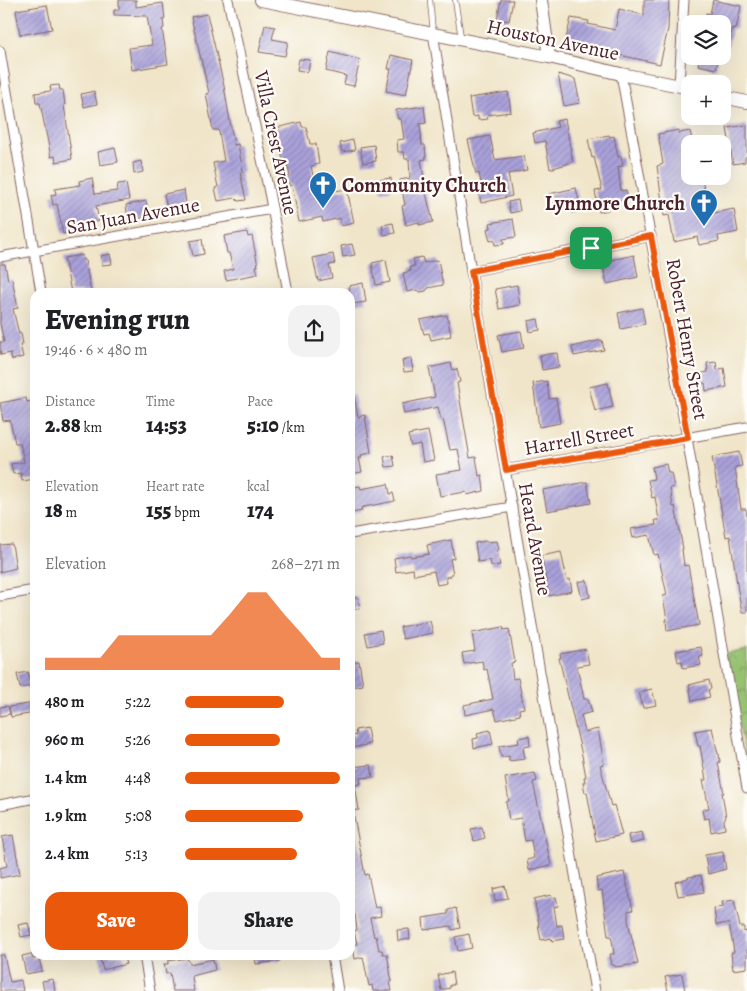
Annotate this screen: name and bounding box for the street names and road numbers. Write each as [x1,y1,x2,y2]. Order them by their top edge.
street label: Houston Avenue [484,13,622,67]
street label: Villa Crest Avenue [247,67,304,218]
street label: San Juan Avenue [64,191,202,241]
street label: Robert Henry Street [660,256,715,422]
street label: Harrell Street [522,416,636,462]
street label: Heard Avenue [512,480,558,598]

